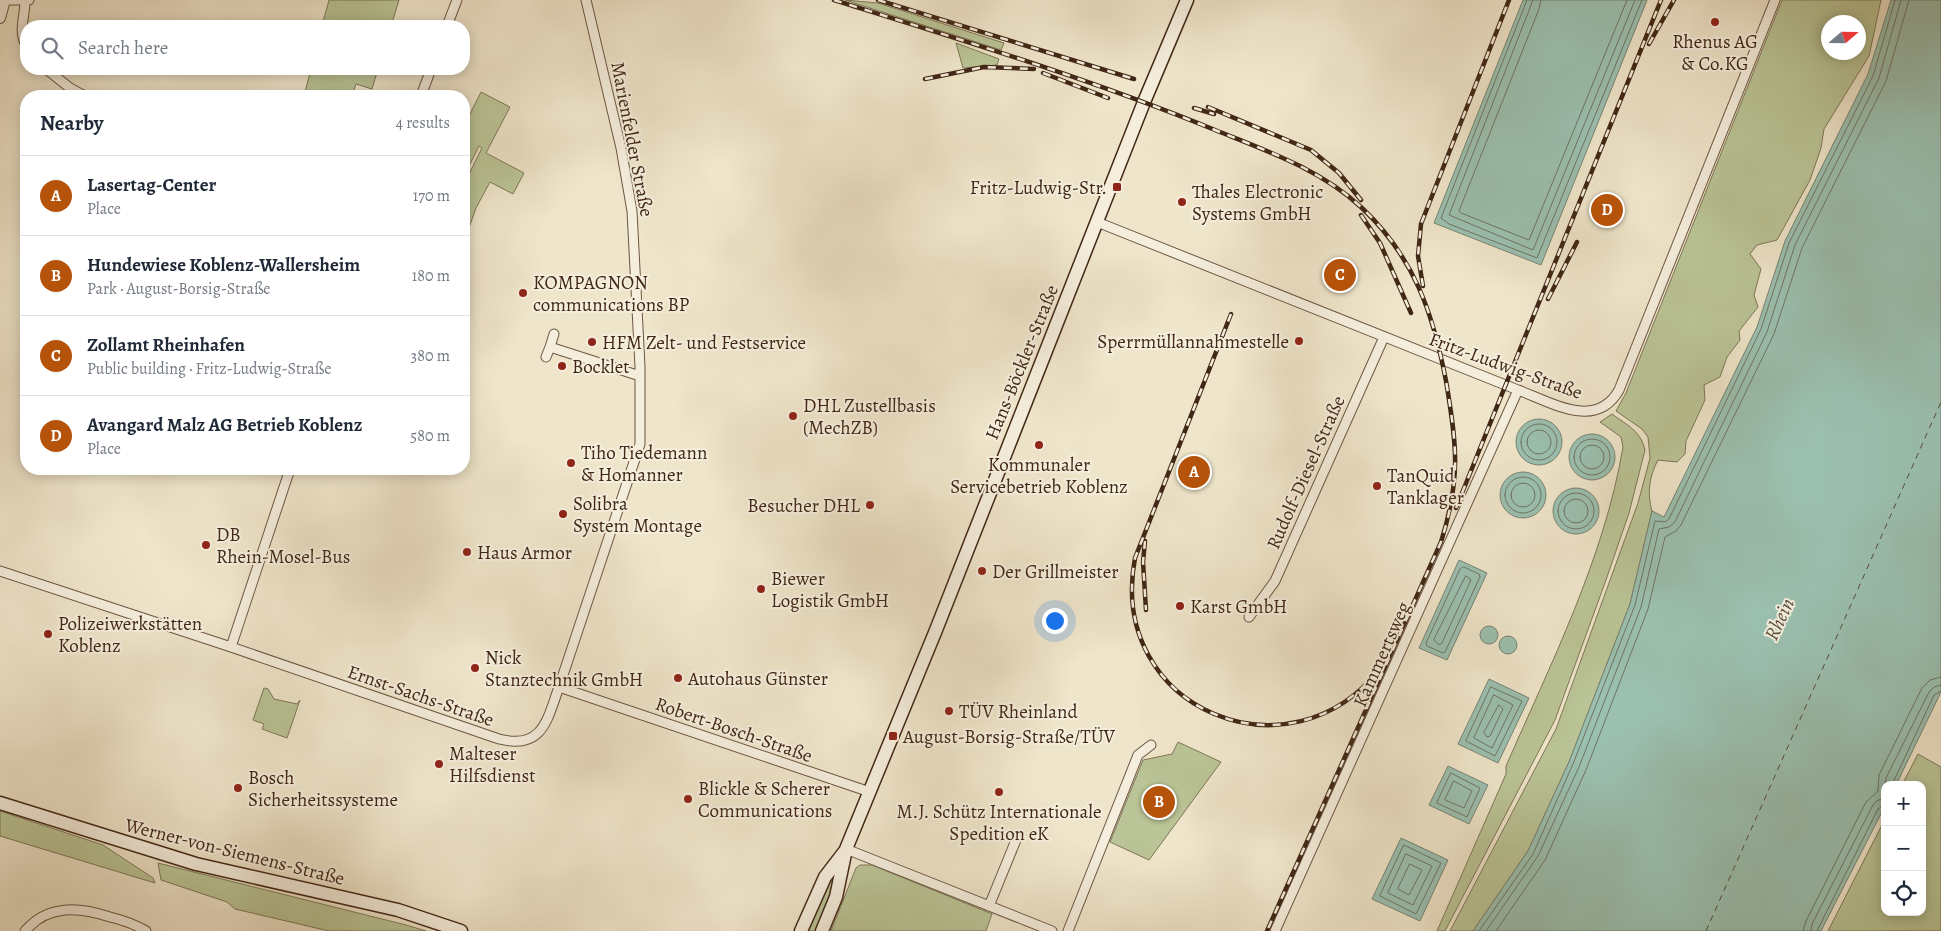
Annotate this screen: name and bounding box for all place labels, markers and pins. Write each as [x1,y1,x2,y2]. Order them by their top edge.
marker: Rhenus AG & Co.KG [1709,16,1721,28]
place label: Rhenus AG & Co.KG [1672,29,1758,77]
place label: Fritz-Ludwig-Str. [970,175,1107,201]
place label: Thales Electronic Systems GmbH [1192,179,1323,227]
marker: Fritz-Ludwig-Str. [1111,181,1123,193]
pin: D [1591,191,1623,229]
marker: Thales Electronic Systems GmbH [1176,196,1188,208]
pin: C [1324,256,1356,294]
place label: KOMPAGNON communications BP [533,270,690,318]
marker: KOMPAGNON communications BP [517,287,529,299]
place label: Sperrmüllannahmestelle [1097,329,1289,355]
place label: HFM Zelt- und Festservice [602,330,806,356]
marker: Sperrmüllannahmestelle [1293,335,1305,347]
marker: HFM Zelt- und Festservice [586,336,598,348]
place label: Bocklet [572,354,630,380]
marker: Bocklet [556,360,568,372]
place label: DHL Zustellbasis (MechZB) [803,393,936,441]
marker: DHL Zustellbasis (MechZB) [787,410,799,422]
marker: Kommunaler Servicebetrieb Koblenz [1033,439,1045,451]
place label: Tiho Tiedemann & Homanner [581,440,707,488]
place label: Kommunaler Servicebetrieb Koblenz [950,452,1128,500]
pin: A [1178,453,1210,491]
marker: Tiho Tiedemann & Homanner [565,457,577,469]
place label: TanQuid Tanklager [1387,463,1464,511]
marker: TanQuid Tanklager [1371,480,1383,492]
place label: Solibra System Montage [573,491,702,539]
place label: Besucher DHL [747,493,860,519]
marker: Besucher DHL [864,499,876,511]
marker: Solibra System Montage [557,508,569,520]
place label: DB Rhein-Mosel-Bus [216,522,350,570]
marker: DB Rhein-Mosel-Bus [200,539,212,551]
place label: Haus Armor [477,540,572,566]
marker: Haus Armor [461,546,473,558]
place label: Der Grillmeister [992,559,1118,585]
marker: Der Grillmeister [976,565,988,577]
place label: Biewer Logistik GmbH [771,566,889,614]
marker: Biewer Logistik GmbH [755,583,767,595]
place label: Karst GmbH [1190,594,1287,620]
marker: Karst GmbH [1174,600,1186,612]
place label: Polizeiwerkstätten Koblenz [58,611,202,659]
marker: Polizeiwerkstätten Koblenz [42,628,54,640]
place label: Nick Stanztechnik GmbH [485,645,643,693]
marker: Nick Stanztechnik GmbH [469,662,481,674]
place label: Autohaus Günster [687,666,828,692]
marker: Autohaus Günster [672,672,684,684]
place label: TÜV Rheinland [959,699,1078,725]
marker: TÜV Rheinland [943,705,955,717]
place label: August-Borsig-Straße/TÜV [902,724,1116,750]
marker: August-Borsig-Straße/TÜV [887,730,899,742]
place label: Malteser Hilfsdienst [449,741,535,789]
marker: Malteser Hilfsdienst [433,758,445,770]
place label: Bosch Sicherheitssysteme [248,765,398,813]
place label: Blickle & Scherer Communications [698,776,833,824]
marker: Bosch Sicherheitssysteme [232,782,244,794]
pin: B [1143,783,1175,821]
marker: M.J. Schütz Internationale Spedition eK [993,786,1005,798]
marker: Blickle & Scherer Communications [682,793,694,805]
place label: M.J. Schütz Internationale Spedition eK [897,799,1102,847]

